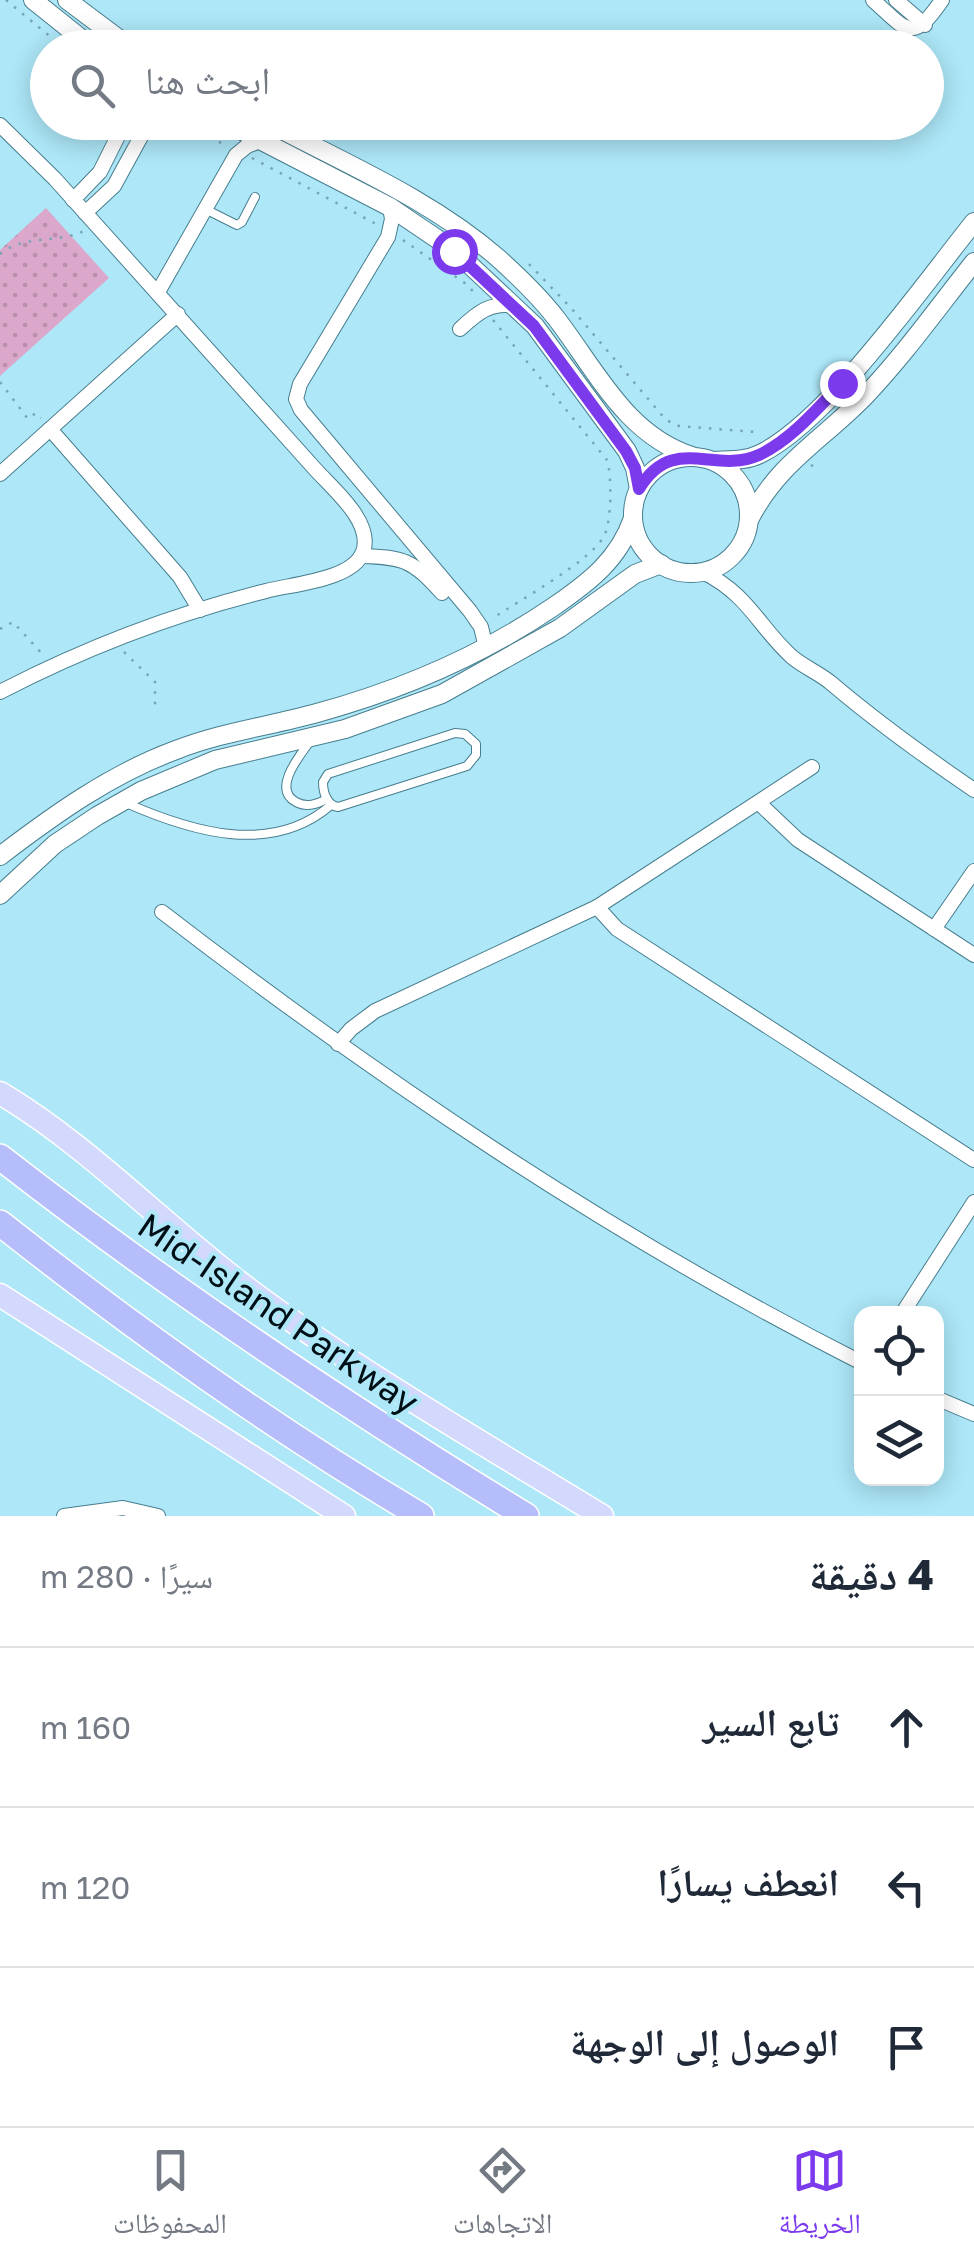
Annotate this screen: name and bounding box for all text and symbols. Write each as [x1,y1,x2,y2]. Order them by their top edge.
search box [30,30,944,140]
text: ابحث هنا [145,57,270,102]
icon: search [65,58,120,113]
route start [432,229,478,275]
route end [820,361,866,407]
street label: Mid-Island Parkway [130,1204,427,1423]
map controls [854,1306,944,1486]
button: locate [854,1306,944,1396]
button: layers [854,1396,944,1486]
text: 4 دقيقة [809,1549,934,1599]
text: سيرًا · 280 m [40,1557,213,1595]
text: تابع السير [703,1699,839,1744]
icon: ahead [879,1700,934,1755]
text: 160 m [40,1708,131,1746]
text: انعطف يسارًا [657,1859,839,1904]
icon: left [879,1860,934,1915]
text: 120 m [40,1868,130,1906]
text: الوصول إلى الوجهة [570,2019,839,2064]
icon: arrive [879,2020,934,2075]
tab: المحفوظات [113,2143,227,2251]
tab: الاتجاهات [453,2143,552,2251]
tab: الخريطة [779,2143,861,2251]

